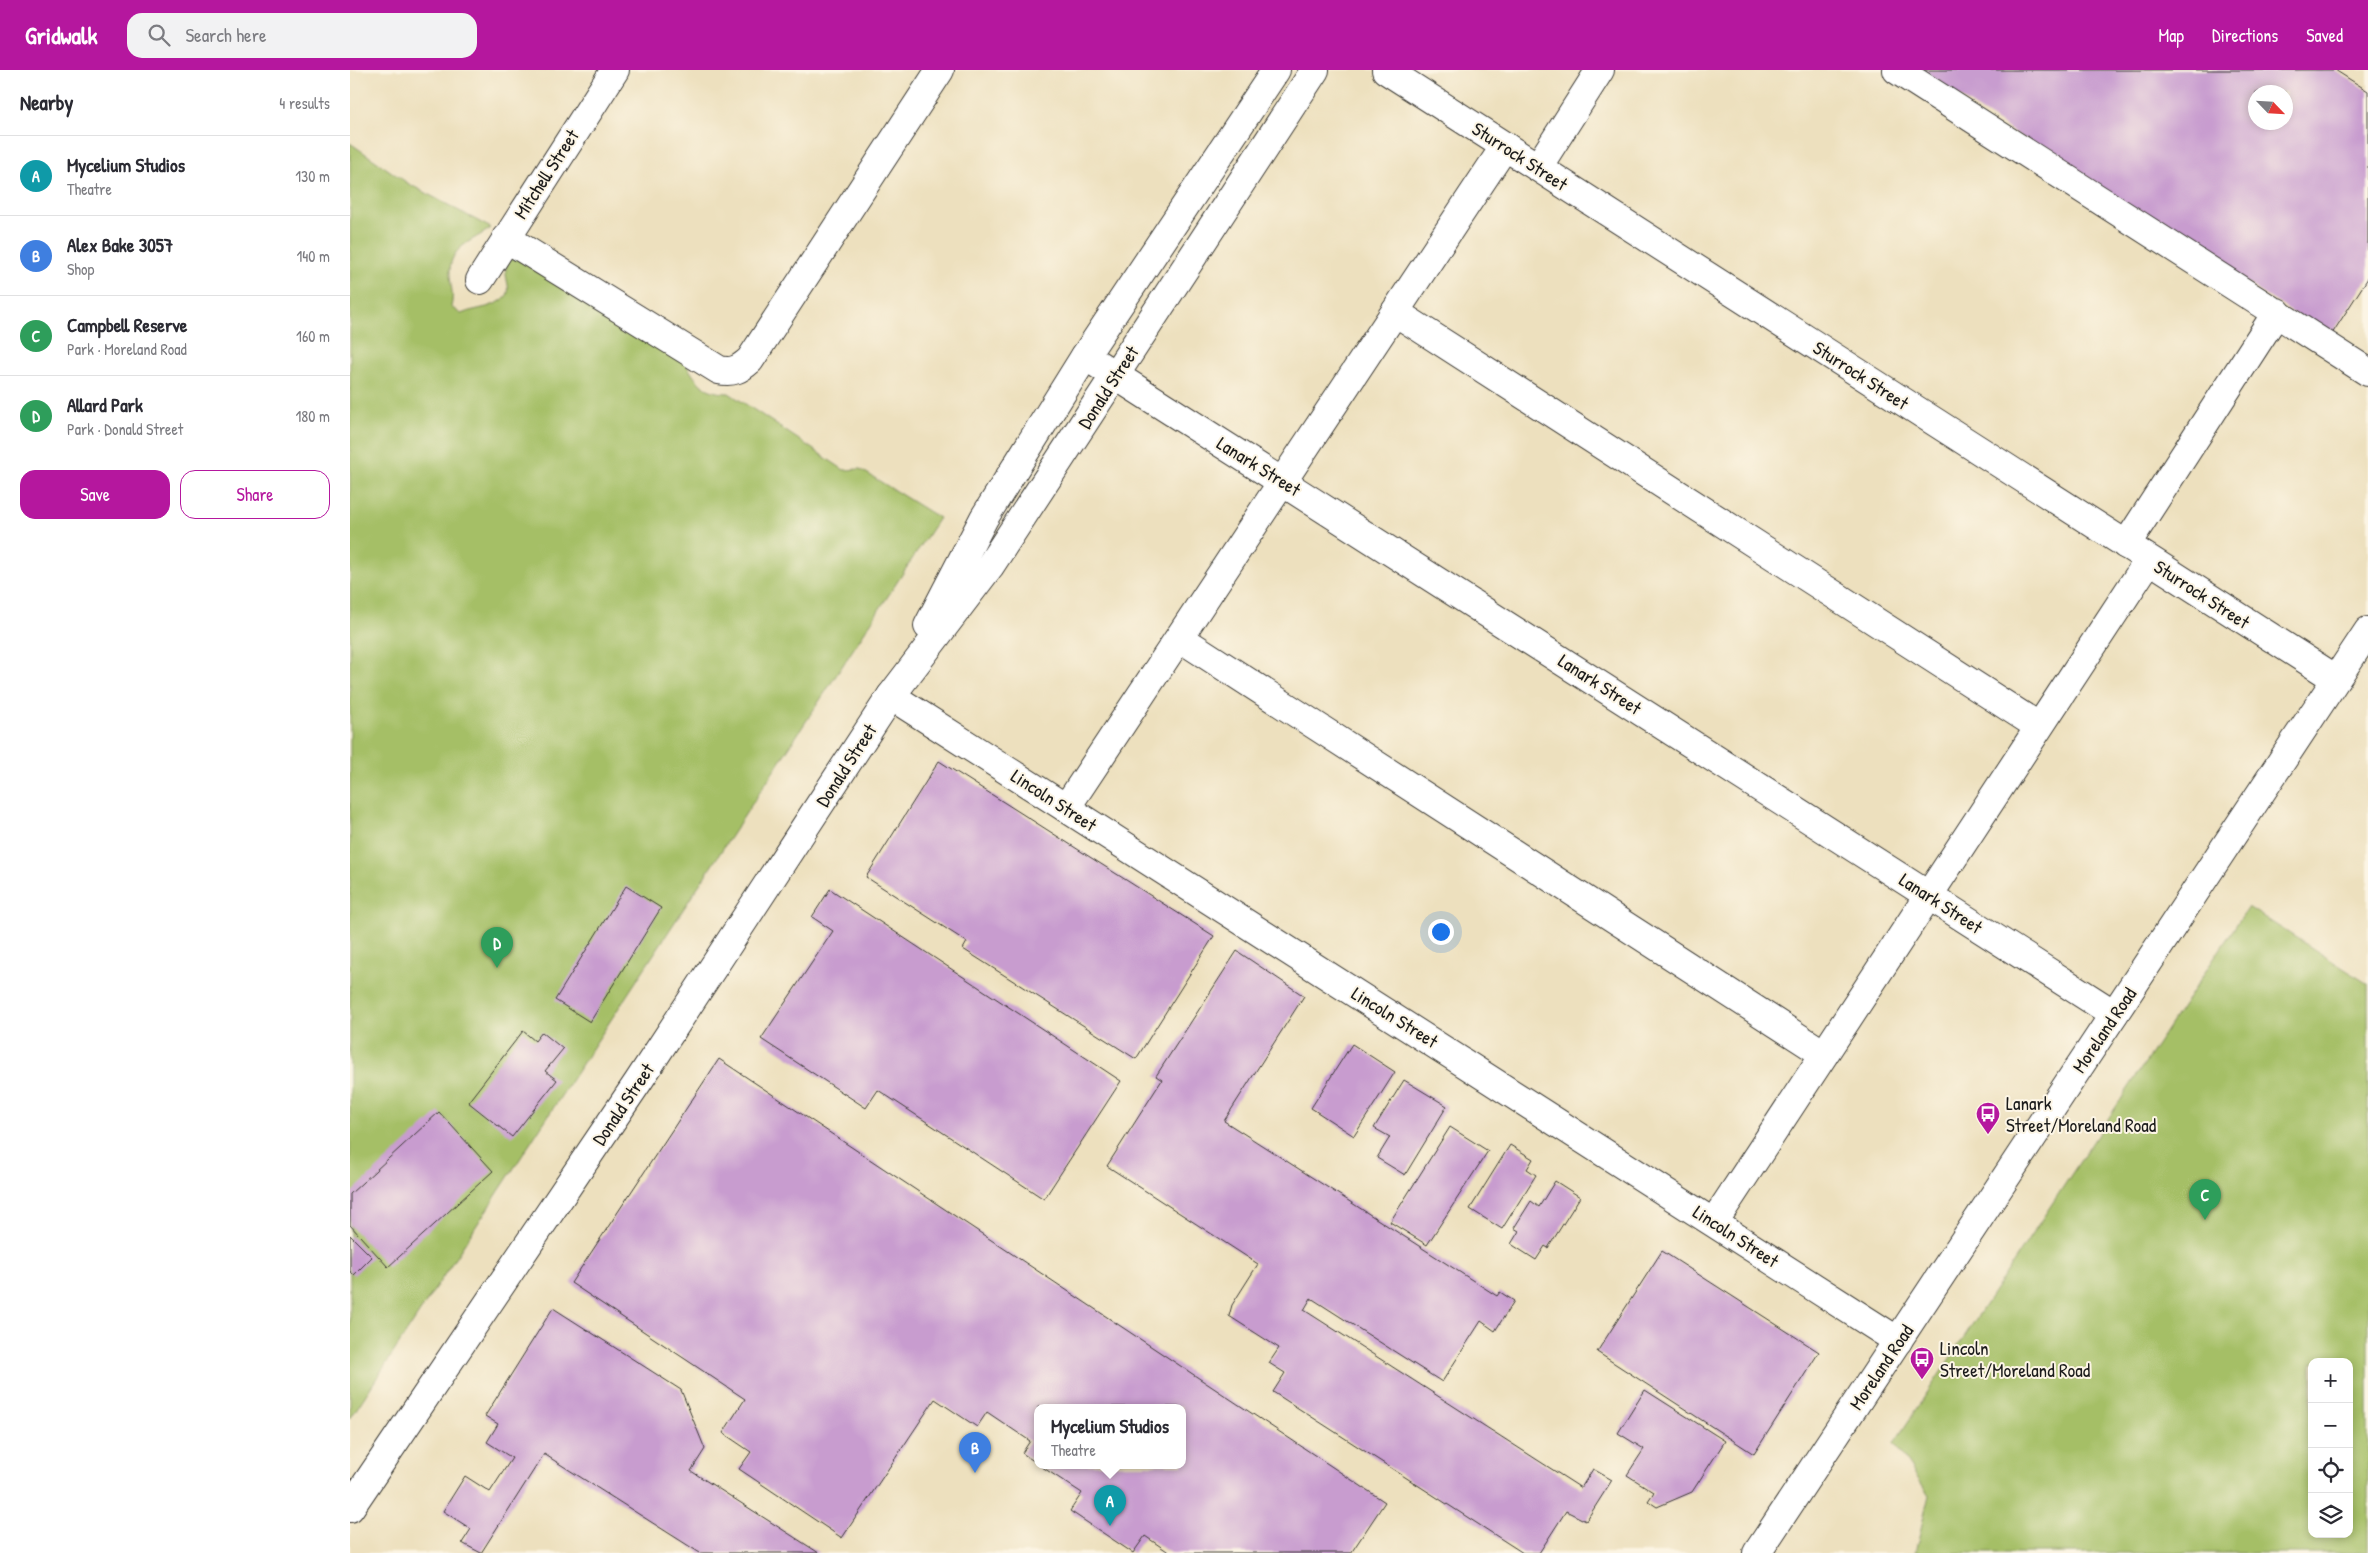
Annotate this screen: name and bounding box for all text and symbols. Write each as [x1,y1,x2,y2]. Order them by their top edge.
search box [127,13,477,58]
text: Gridwalk [25,19,97,51]
icon: search [145,21,173,49]
text: Search here [185,22,267,48]
text: Map [2159,23,2184,48]
text: Directions [2212,23,2278,48]
text: Saved [2306,23,2343,48]
north arrow [2248,85,2293,130]
text: Nearby [20,88,73,117]
text: 4 results [279,92,330,114]
street label: Sturrock Street [1467,115,1573,197]
street label: Mitchell Street [507,124,585,224]
text: Mycelium Studios [67,152,185,178]
text: A [32,165,40,187]
text: 130 m [295,165,330,187]
text: Theatre [67,178,112,200]
text: Alex Bake 3057 [67,232,173,258]
text: B [32,245,40,267]
text: 140 m [296,245,330,267]
text: Shop [67,258,94,280]
text: Campbell Reserve [67,312,187,338]
text: C [32,325,40,347]
text: 160 m [296,325,330,347]
street label: Sturrock Street [1808,334,1914,416]
text: Park · Moreland Road [67,338,187,360]
street label: Donald Street [1072,340,1145,433]
text: Allard Park [67,392,143,418]
text: D [32,405,40,427]
text: 180 m [296,405,330,427]
text: Park · Donald Street [67,418,183,440]
street label: Lanark Street [1212,430,1306,502]
button: Save [20,470,170,519]
button: Share [180,470,330,519]
street label: Sturrock Street [2149,553,2255,635]
street label: Lanark Street [1553,647,1647,721]
street label: Donald Street [810,718,883,811]
street label: Lincoln Street [1006,763,1102,838]
street label: Lanark Street [1894,866,1988,940]
your location [1428,919,1454,945]
pin: D [481,927,513,968]
street label: Lincoln Street [1347,980,1443,1054]
street label: Moreland Road [2066,982,2142,1078]
street label: Donald Street [586,1057,660,1150]
place label: Lanark Street/Moreland Road [2006,1090,2157,1138]
bus stop icon: Lanark Street/Moreland Road [1975,1101,2001,1135]
pin: C [2189,1179,2221,1220]
street label: Lincoln Street [1688,1199,1784,1274]
street label: Moreland Road [1843,1319,1919,1415]
place label: Lincoln Street/Moreland Road [1940,1335,2091,1383]
bus stop icon: Lincoln Street/Moreland Road [1909,1346,1935,1380]
map controls [2308,1358,2353,1538]
button: + [2308,1358,2353,1403]
button: − [2308,1403,2353,1448]
popup [1034,1404,1186,1469]
text: Mycelium Studios [1051,1413,1169,1439]
pin: B [959,1432,991,1473]
text: Theatre [1051,1439,1096,1461]
button: locate [2308,1448,2353,1493]
pin: A [1094,1485,1126,1526]
button: layers [2308,1493,2353,1538]

